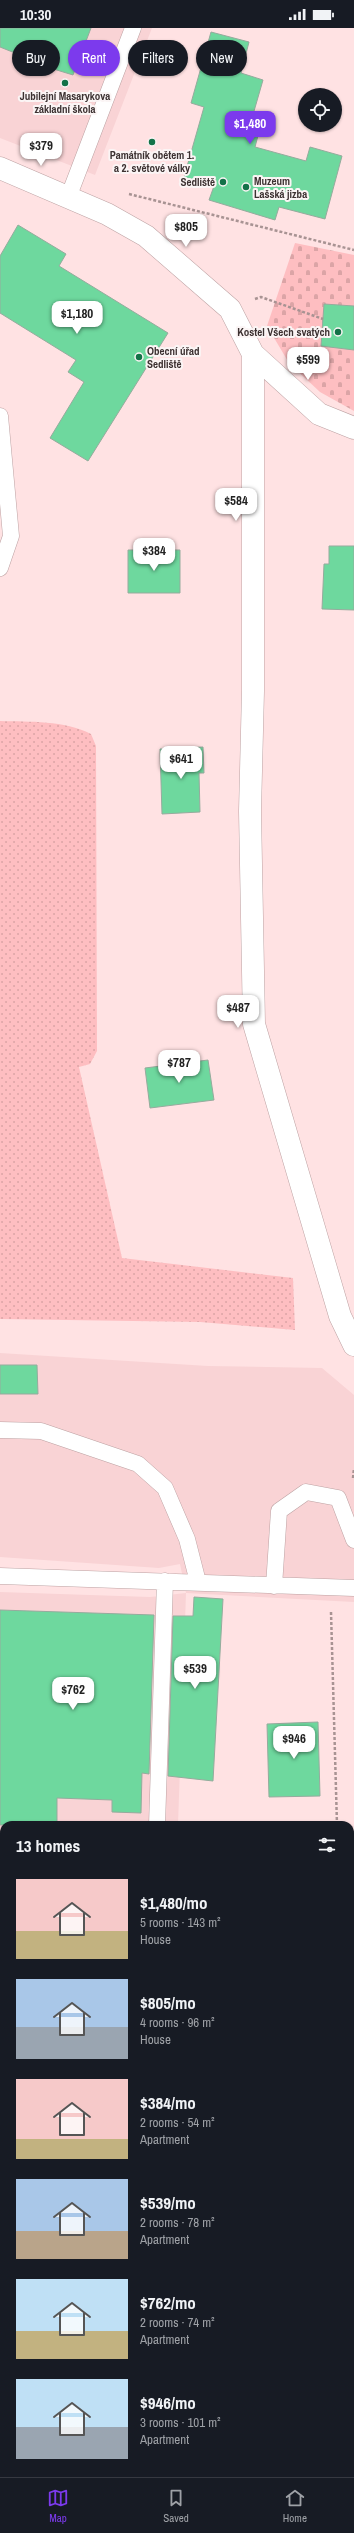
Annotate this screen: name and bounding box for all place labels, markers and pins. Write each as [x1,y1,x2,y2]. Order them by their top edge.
marker: Jubilejní Masarykova základní škola [60,78,70,88]
place label: Jubilejní Masarykova základní škola [20,89,110,116]
pin: $1,480 [217,111,283,145]
pin: $379 [17,133,65,167]
marker: Památník obětem 1. a 2. světové války [147,137,157,147]
place label: Památník obětem 1. a 2. světové války [110,148,195,175]
place label: Muzeum Lašská jizba [254,174,307,201]
place label: Sedliště [180,175,215,189]
marker: Sedliště [218,177,228,187]
marker: Muzeum Lašská jizba [241,182,251,192]
pin: $805 [162,214,210,248]
pin: $1,180 [44,301,110,335]
place label: Kostel Všech svatých [237,325,330,339]
marker: Kostel Všech svatých [333,327,343,337]
place label: Obecní úřad Sedliště [147,344,200,371]
pin: $599 [284,347,332,381]
marker: Obecní úřad Sedliště [134,352,144,362]
pin: $584 [212,488,260,522]
pin: $384 [130,538,178,572]
pin: $641 [157,746,205,780]
pin: $487 [214,995,262,1029]
pin: $787 [155,1050,203,1084]
pin: $539 [171,1656,219,1690]
pin: $762 [49,1677,97,1711]
pin: $946 [270,1726,318,1760]

